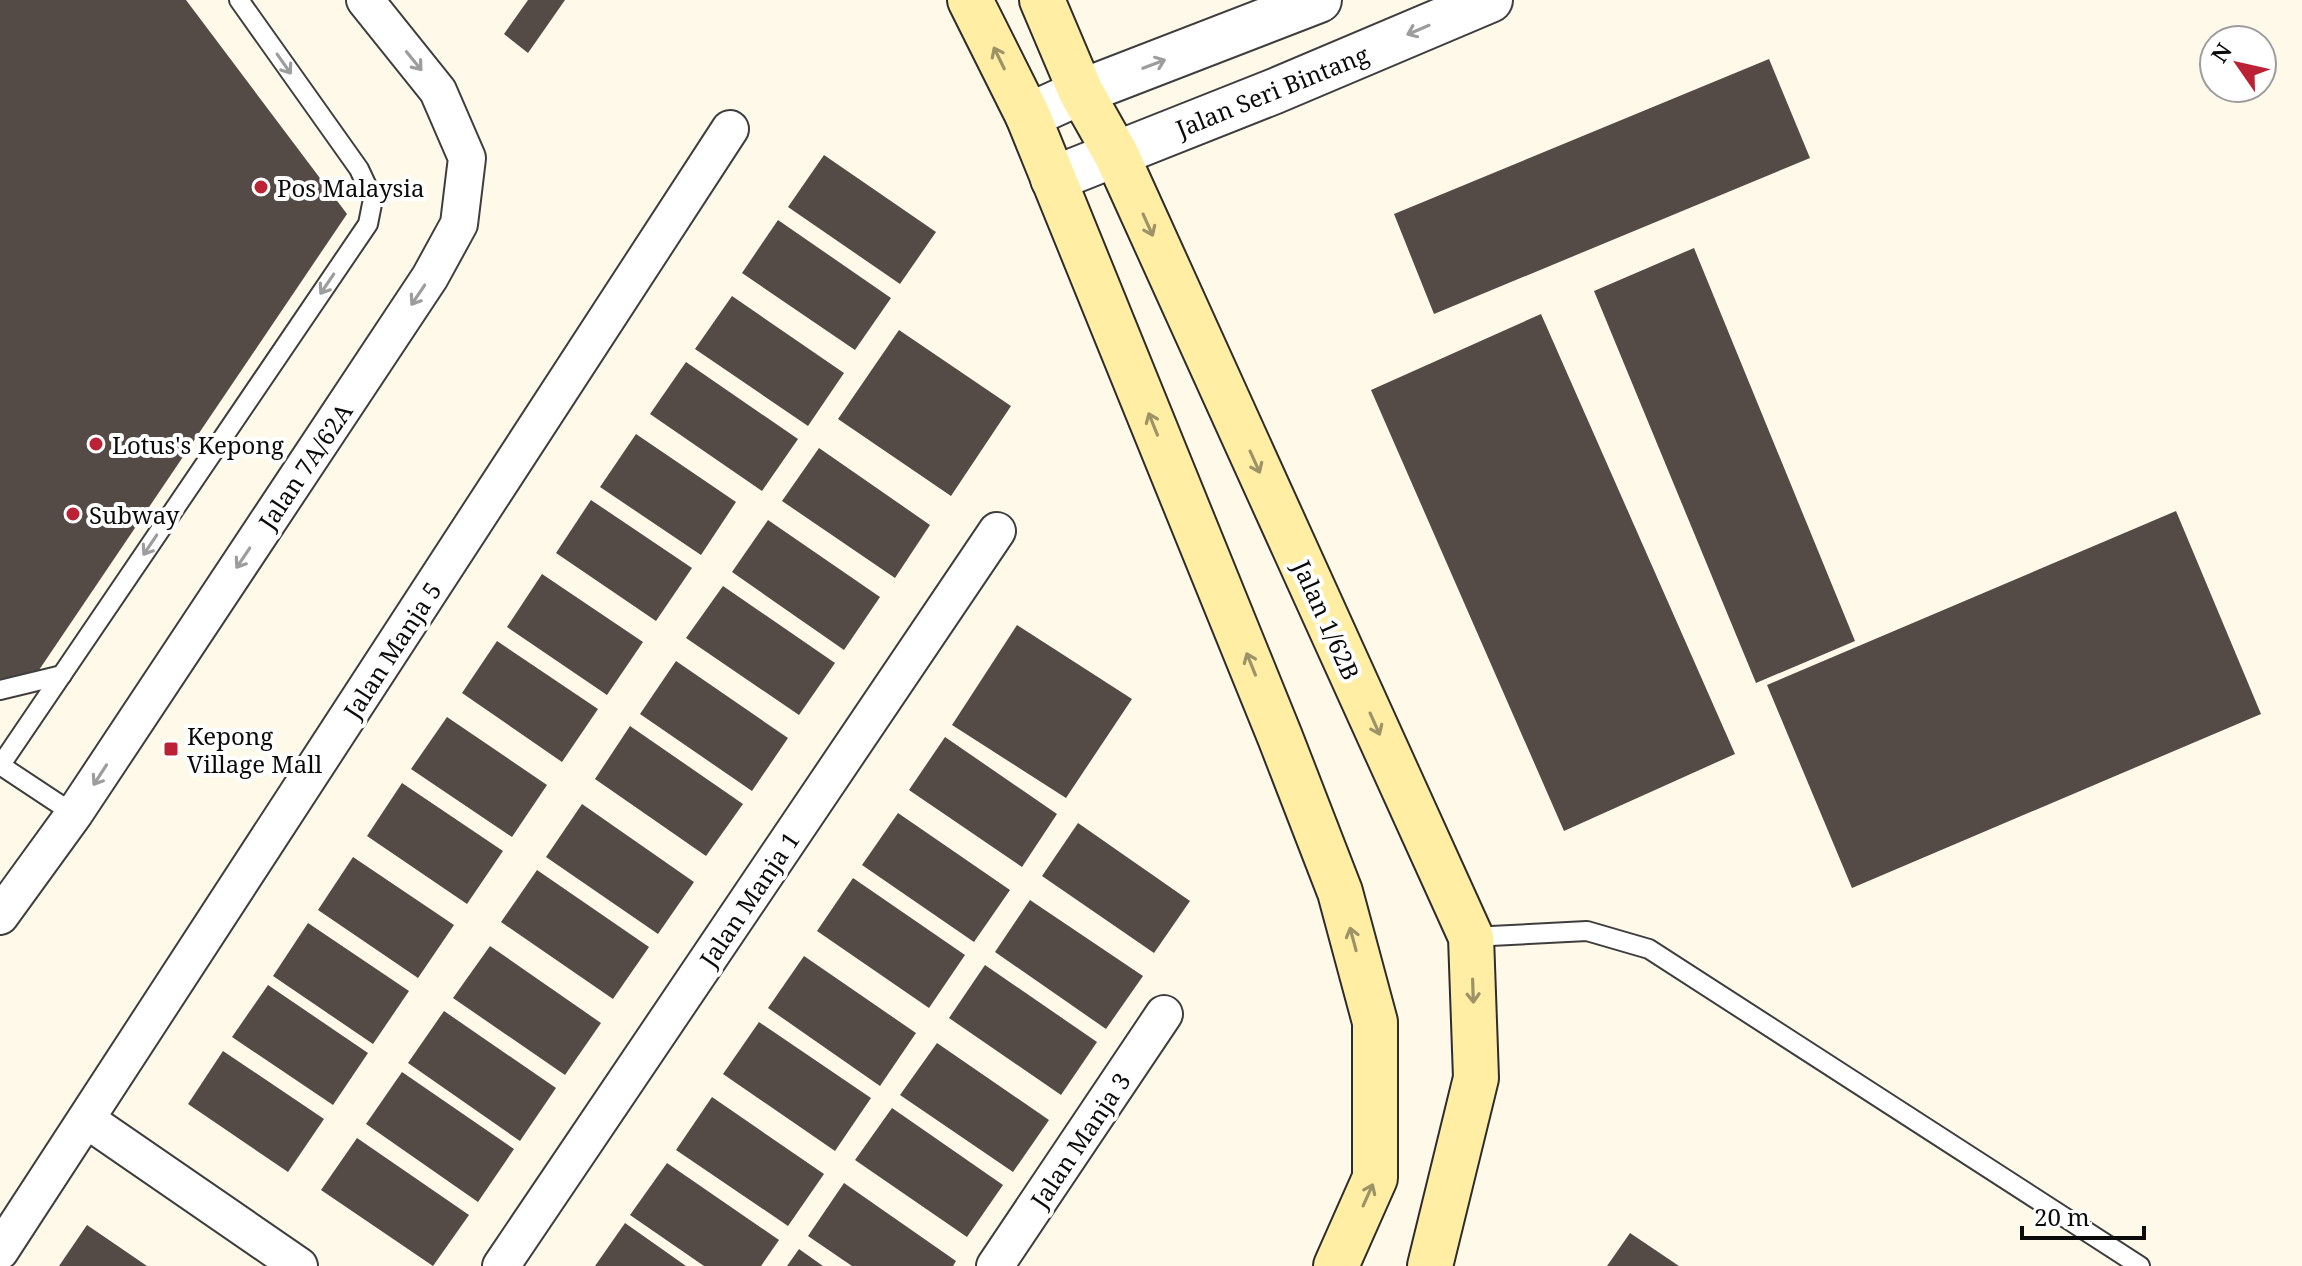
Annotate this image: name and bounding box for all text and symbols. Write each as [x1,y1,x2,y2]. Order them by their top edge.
one-way arrow [1406,24,1431,39]
north arrow [2198,24,2278,104]
street label: Jalan Seri Bintang [1170,37,1373,145]
text: N [2203,37,2238,68]
one-way arrow [991,47,1006,71]
one-way arrow [405,50,422,71]
one-way arrow [276,52,292,74]
one-way arrow [1141,56,1166,70]
place label: Pos Malaysia [277,171,424,204]
marker: Pos Malaysia [252,178,270,196]
one-way arrow [1141,213,1156,237]
one-way arrow [319,272,335,295]
one-way arrow [410,283,426,306]
street label: Jalan 7A/62A [250,396,359,536]
one-way arrow [1145,412,1159,437]
place label: Lotus's Kepong [112,428,284,461]
marker: Lotus's Kepong [87,435,105,453]
one-way arrow [1249,449,1264,474]
place label: Subway [89,498,180,531]
marker: Subway [64,505,82,523]
one-way arrow [142,534,158,556]
one-way arrow [235,547,252,569]
street label: Jalan 1/62B [1286,554,1368,685]
street label: Jalan Manja 5 [335,575,448,726]
one-way arrow [1243,653,1257,677]
one-way arrow [1368,711,1383,736]
place label: Kepong Village Mall [187,719,323,780]
marker: Kepong Village Mall [162,740,180,758]
one-way arrow [92,763,108,786]
street label: Jalan Manja 1 [691,825,806,974]
one-way arrow [1344,927,1359,953]
one-way arrow [1466,977,1481,1004]
street label: Jalan Manja 3 [1022,1066,1137,1215]
one-way arrow [1361,1183,1376,1207]
scale bar [2022,1190,2144,1240]
text: 20 m [2034,1200,2090,1233]

